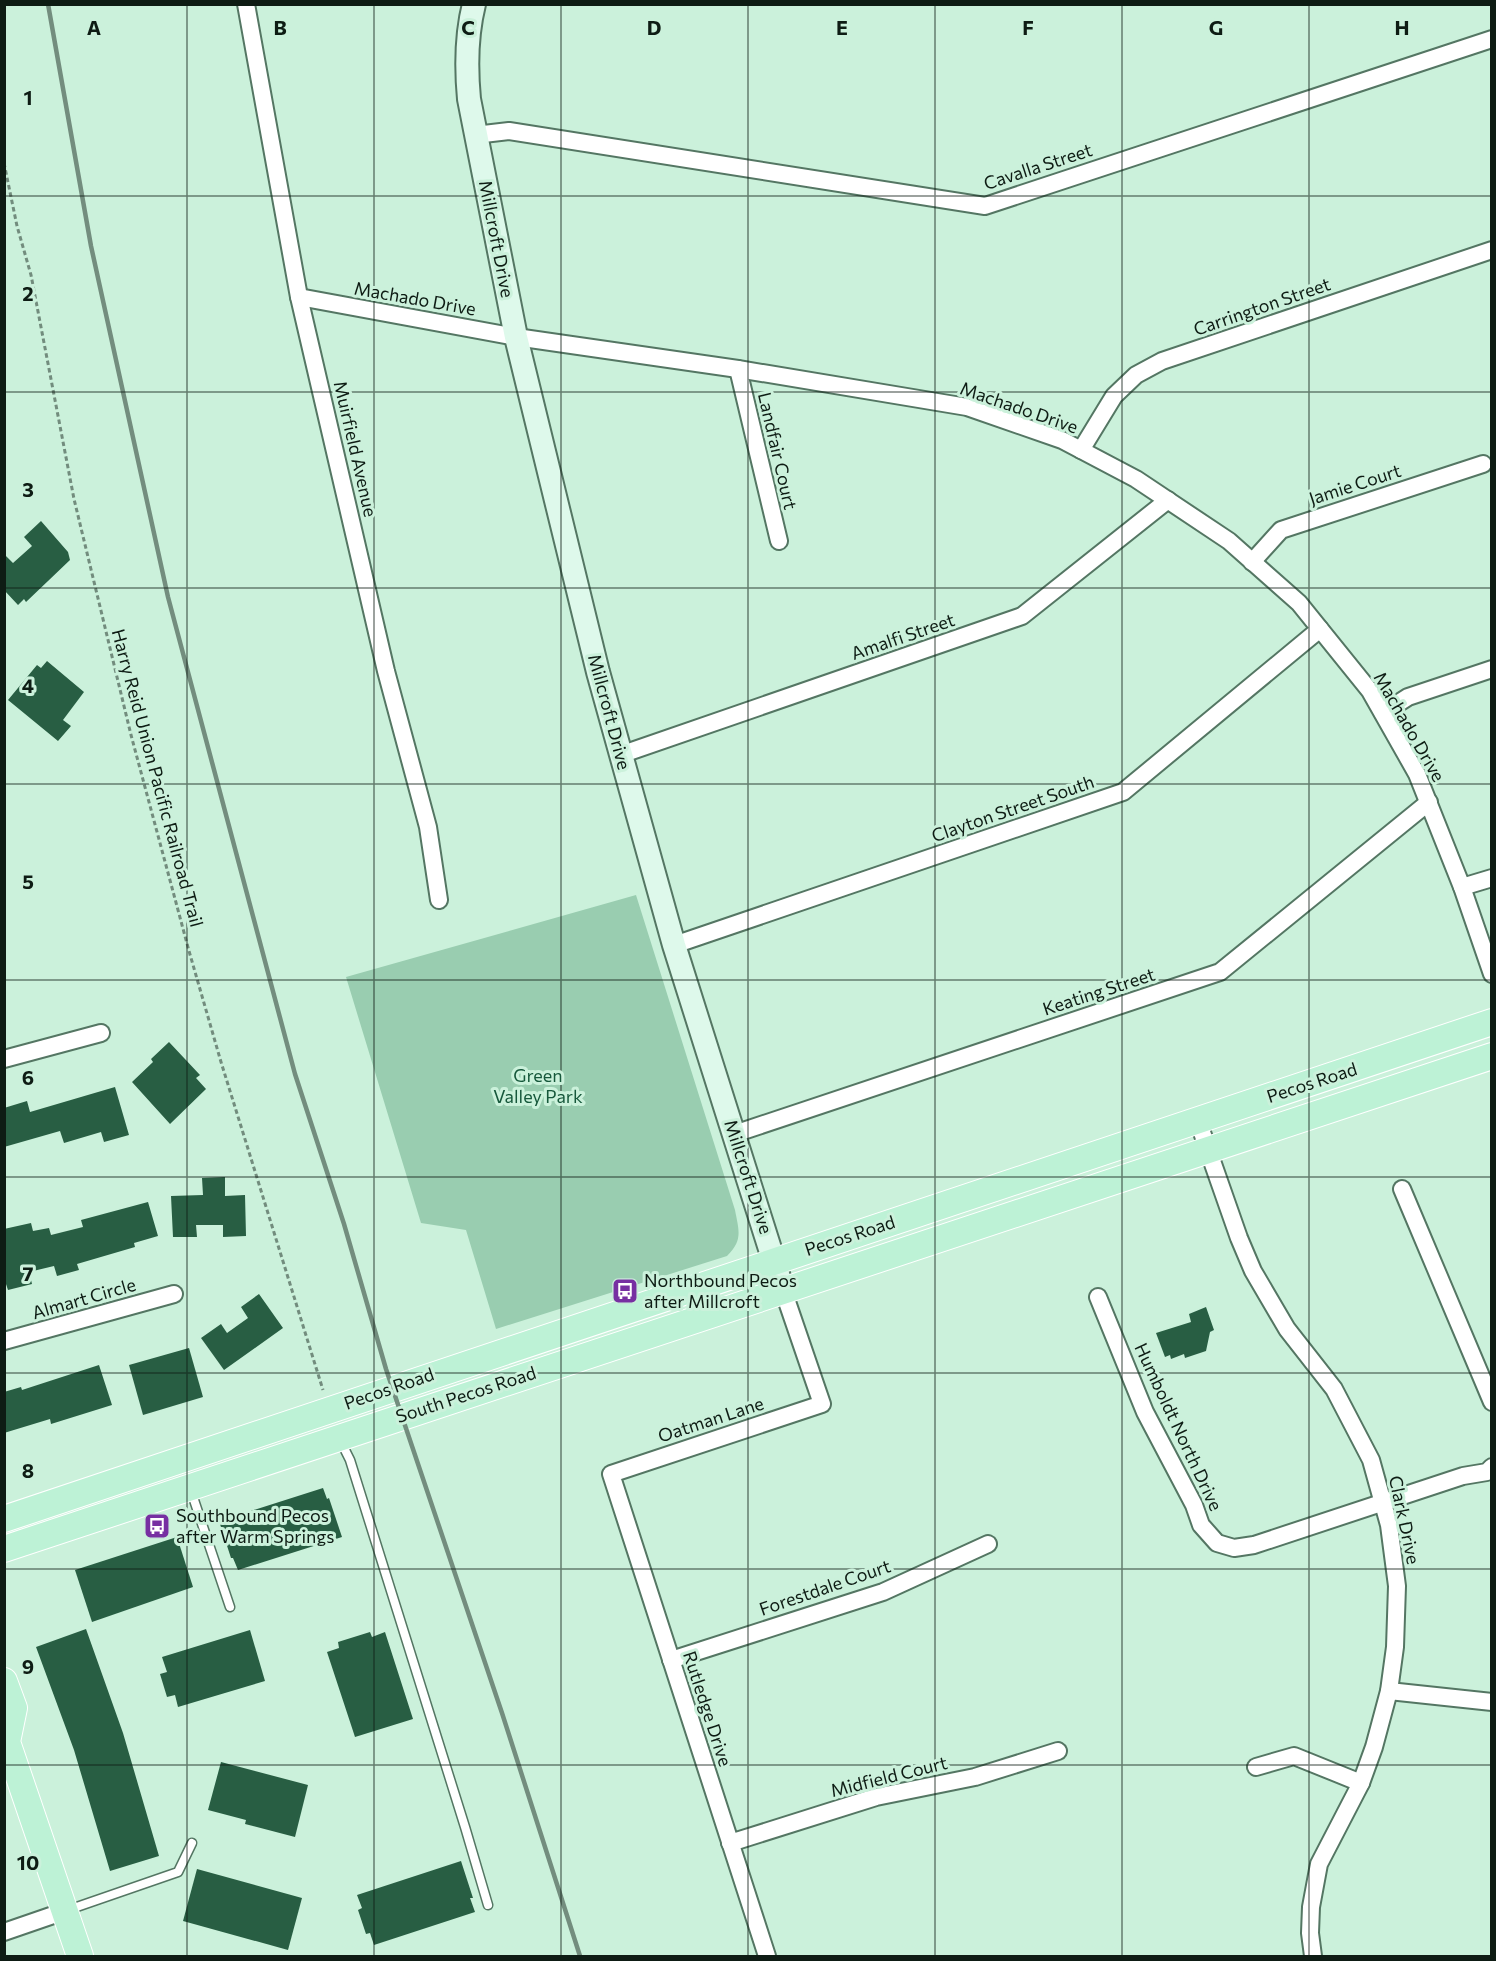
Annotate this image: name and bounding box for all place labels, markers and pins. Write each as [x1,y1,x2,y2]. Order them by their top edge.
place label: Northbound Pecos after Millcroft [644,1269,797,1312]
bus stop icon: Northbound Pecos after Millcroft [610,1276,640,1306]
place label: Southbound Pecos after Warm Springs [176,1504,334,1547]
bus stop icon: Southbound Pecos after Warm Springs [142,1511,172,1541]

